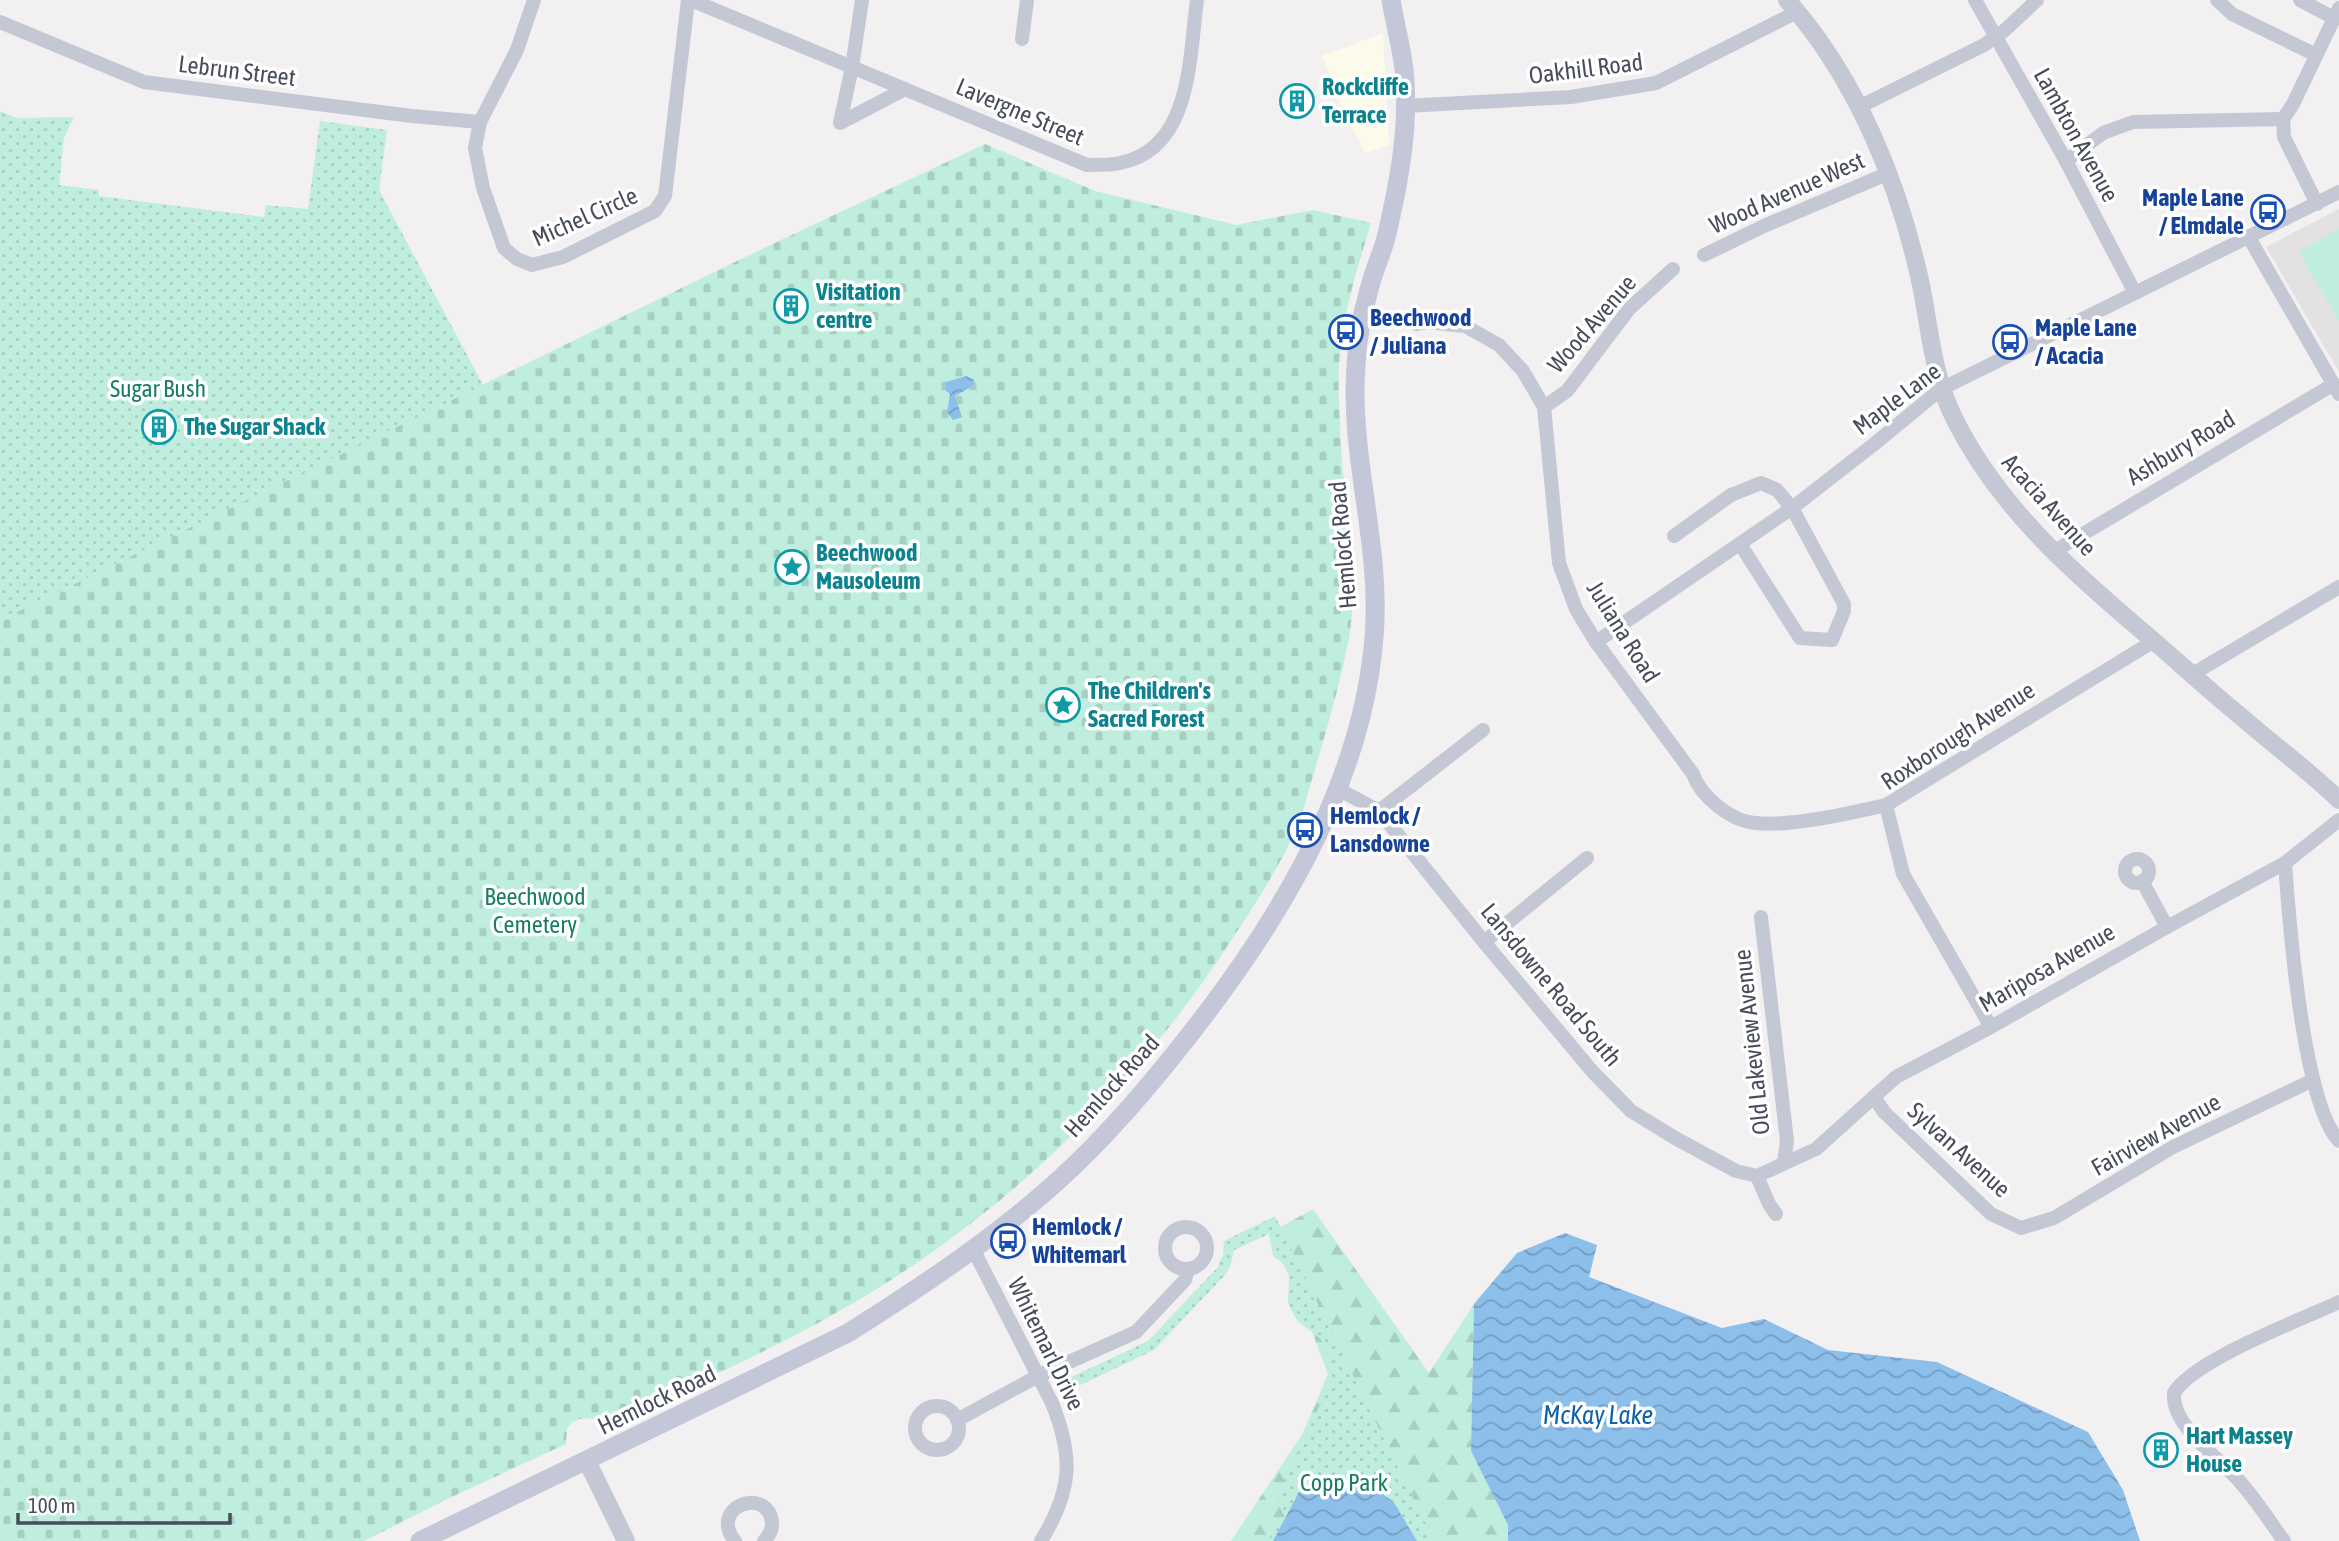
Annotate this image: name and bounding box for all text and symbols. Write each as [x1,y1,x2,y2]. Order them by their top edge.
street label: Oakhill Road [1527,48,1645,89]
street label: Lebrun Street [177,50,297,91]
street label: Lambton Avenue [2029,63,2124,206]
street label: Lavergne Street [952,73,1088,151]
place label: Rockcliffe Terrace [1322,73,1409,128]
building icon: Rockcliffe Terrace [1278,82,1316,120]
street label: Wood Avenue West [1705,146,1868,239]
street label: Michel Circle [528,181,641,252]
place label: Maple Lane / Elmdale [2142,184,2244,239]
bus stop icon: Maple Lane / Elmdale [2249,193,2287,231]
street label: Wood Avenue [1542,269,1641,378]
place label: Visitation centre [815,278,901,333]
building icon: Visitation centre [772,287,810,325]
place label: Beechwood / Juliana [1370,304,1471,359]
bus stop icon: Beechwood / Juliana [1327,313,1365,351]
place label: Maple Lane / Acacia [2035,314,2137,369]
bus stop icon: Maple Lane / Acacia [1991,323,2029,361]
street label: Maple Lane [1848,357,1946,440]
park label: Sugar Bush [110,375,206,402]
street label: Ashbury Road [2122,405,2240,490]
building icon: The Sugar Shack [140,408,178,446]
place label: The Sugar Shack [184,413,326,440]
street label: Acacia Avenue [1997,448,2102,561]
street label: Hemlock Road [1323,480,1362,610]
place label: Beechwood Mausoleum [816,539,920,594]
place icon: Beechwood Mausoleum [773,548,811,586]
street label: Juliana Road [1582,576,1665,687]
street label: Roxborough Avenue [1876,676,2039,795]
place label: The Children's Sacred Forest [1088,677,1211,732]
place icon: The Children's Sacred Forest [1044,686,1082,724]
place label: Hemlock / Lansdowne [1330,802,1430,857]
bus stop icon: Hemlock / Lansdowne [1286,811,1324,849]
park label: Beechwood Cemetery [484,883,586,938]
street label: Lansdowne Road South [1476,898,1627,1071]
street label: Mariposa Avenue [1974,918,2119,1017]
street label: Old Lakeview Avenue [1728,948,1775,1136]
street label: Hemlock Road [1059,1029,1165,1142]
street label: Fairview Avenue [2087,1088,2225,1181]
street label: Sylvan Avenue [1903,1097,2016,1202]
place label: Hemlock / Whitemarl [1031,1213,1127,1268]
bus stop icon: Hemlock / Whitemarl [989,1222,1027,1260]
street label: Whitemarl Drive [1003,1273,1090,1414]
street label: Hemlock Road [593,1359,720,1440]
water label: McKay Lake [1543,1400,1653,1430]
place label: Hart Massey House [2186,1422,2293,1477]
building icon: Hart Massey House [2142,1431,2180,1469]
park label: Copp Park [1300,1469,1389,1496]
scale bar [18,1482,229,1526]
text: 100 m [28,1493,76,1517]

